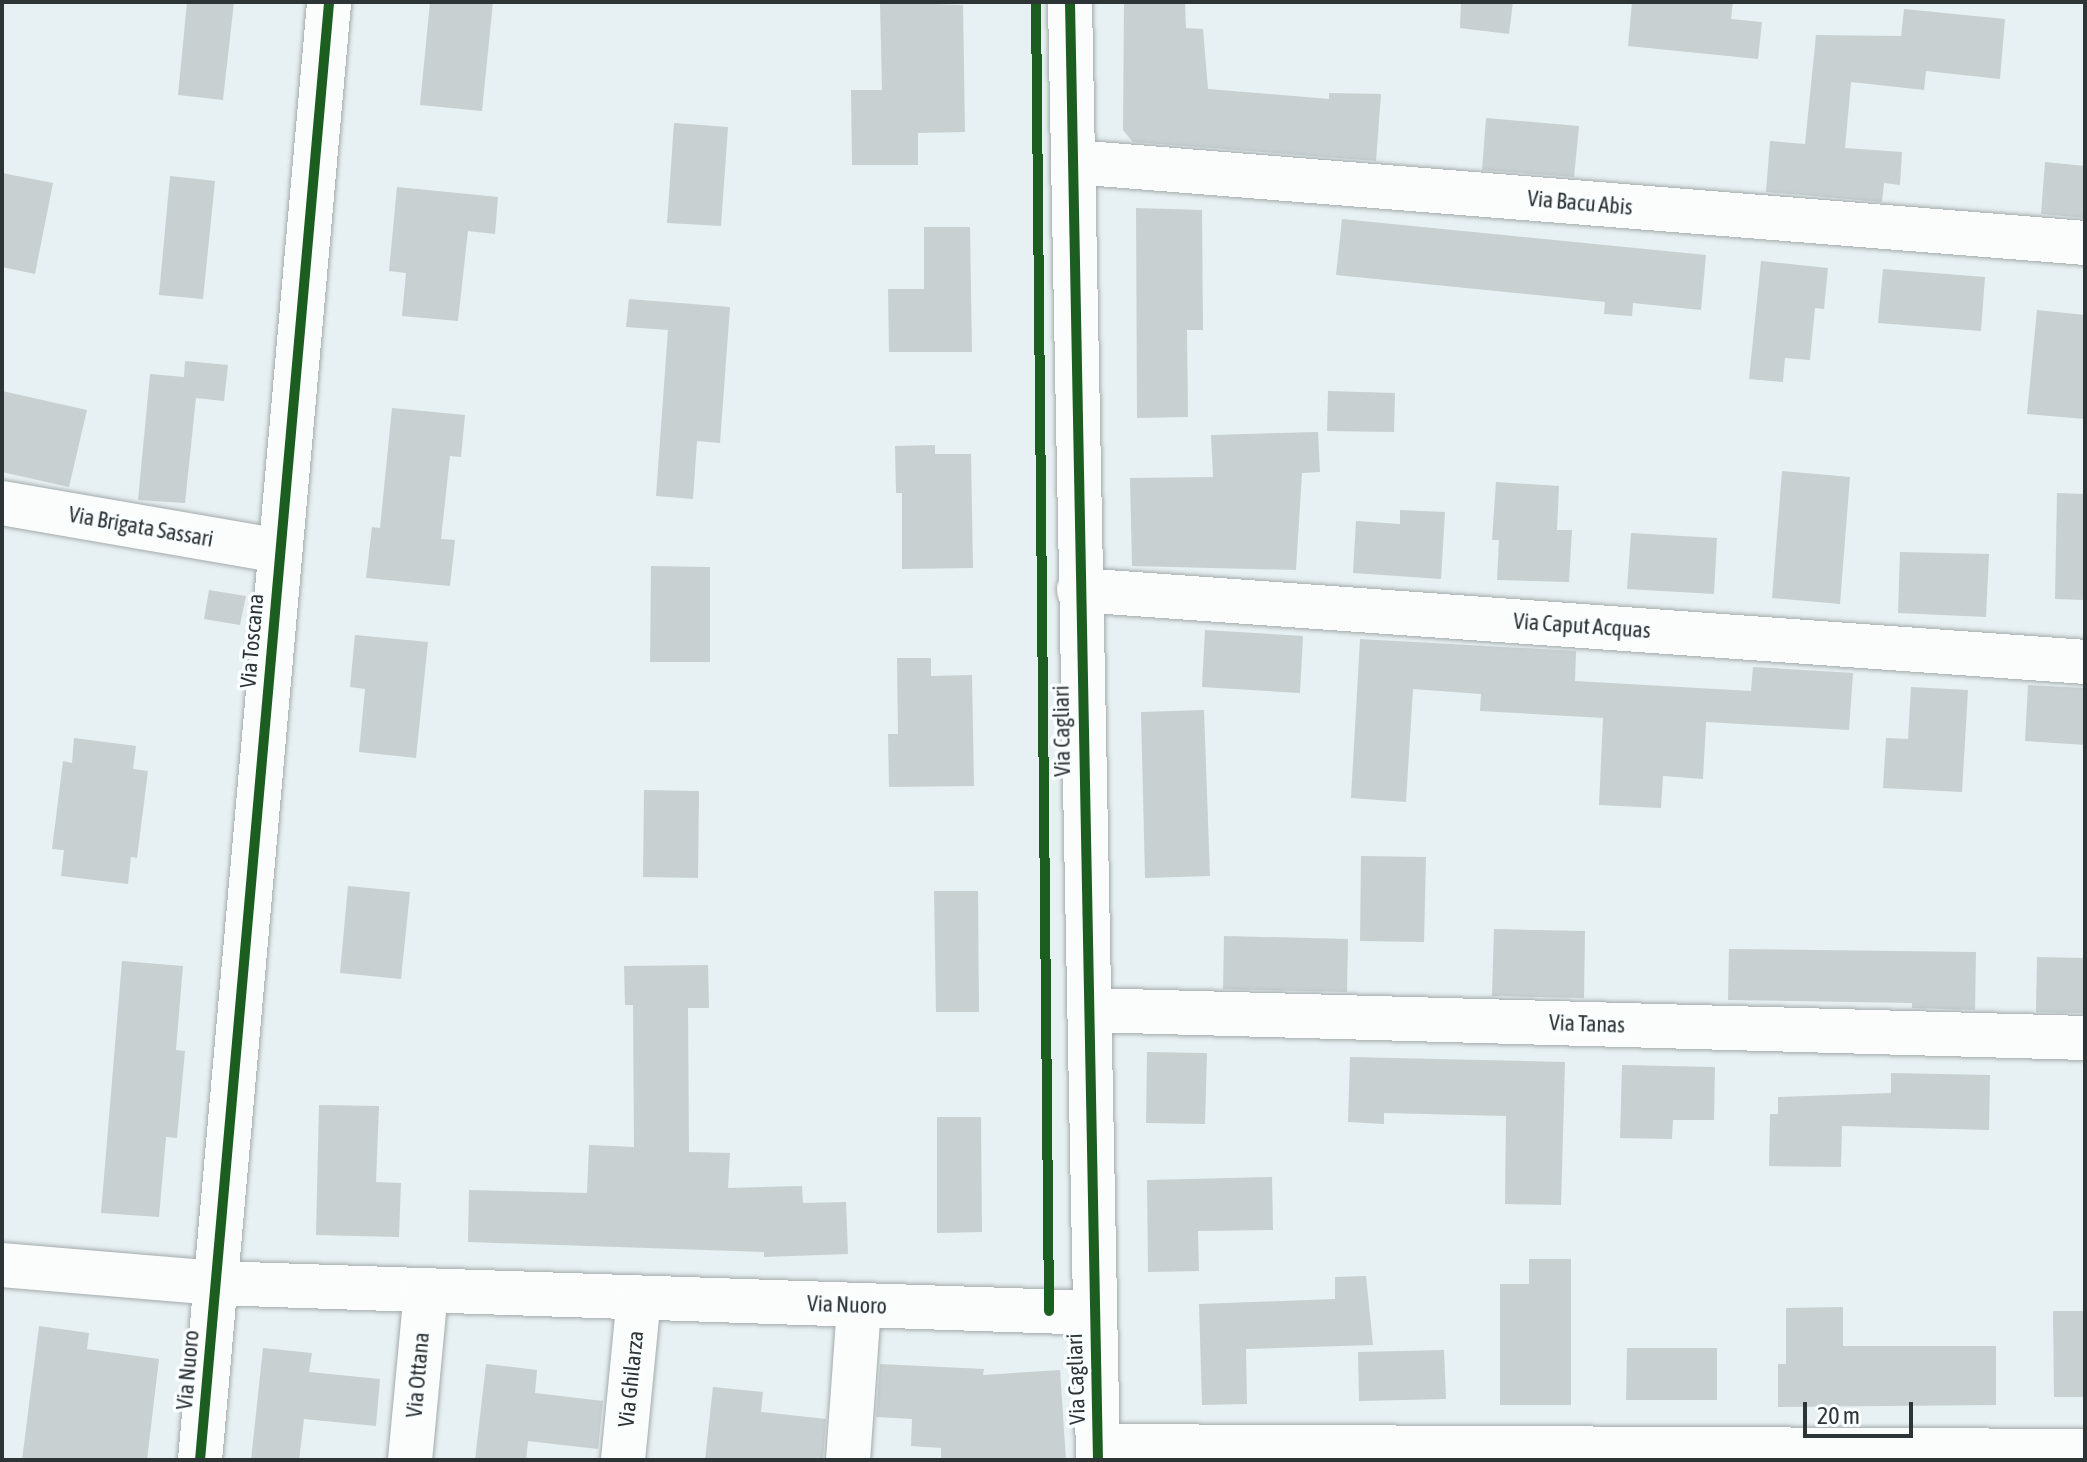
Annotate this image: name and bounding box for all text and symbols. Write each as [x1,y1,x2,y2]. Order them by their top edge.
street label: Via Bacu Abis [1526,185,1634,221]
street label: Via Brigata Sassari [66,501,216,553]
street label: Via Toscana [235,593,269,689]
street label: Via Caput Acquas [1512,608,1652,644]
street label: Via Cagliari [1048,685,1076,777]
street label: Via Tanas [1549,1009,1625,1039]
street label: Via Nuoro [807,1290,887,1320]
street label: Via Nuoro [171,1329,205,1411]
street label: Via Ghilarza [613,1329,649,1429]
street label: Via Ottana [401,1331,435,1419]
street label: Via Cagliari [1061,1333,1091,1425]
scale bar [1807,1386,1917,1436]
text: 20 m [1817,1402,1860,1429]

